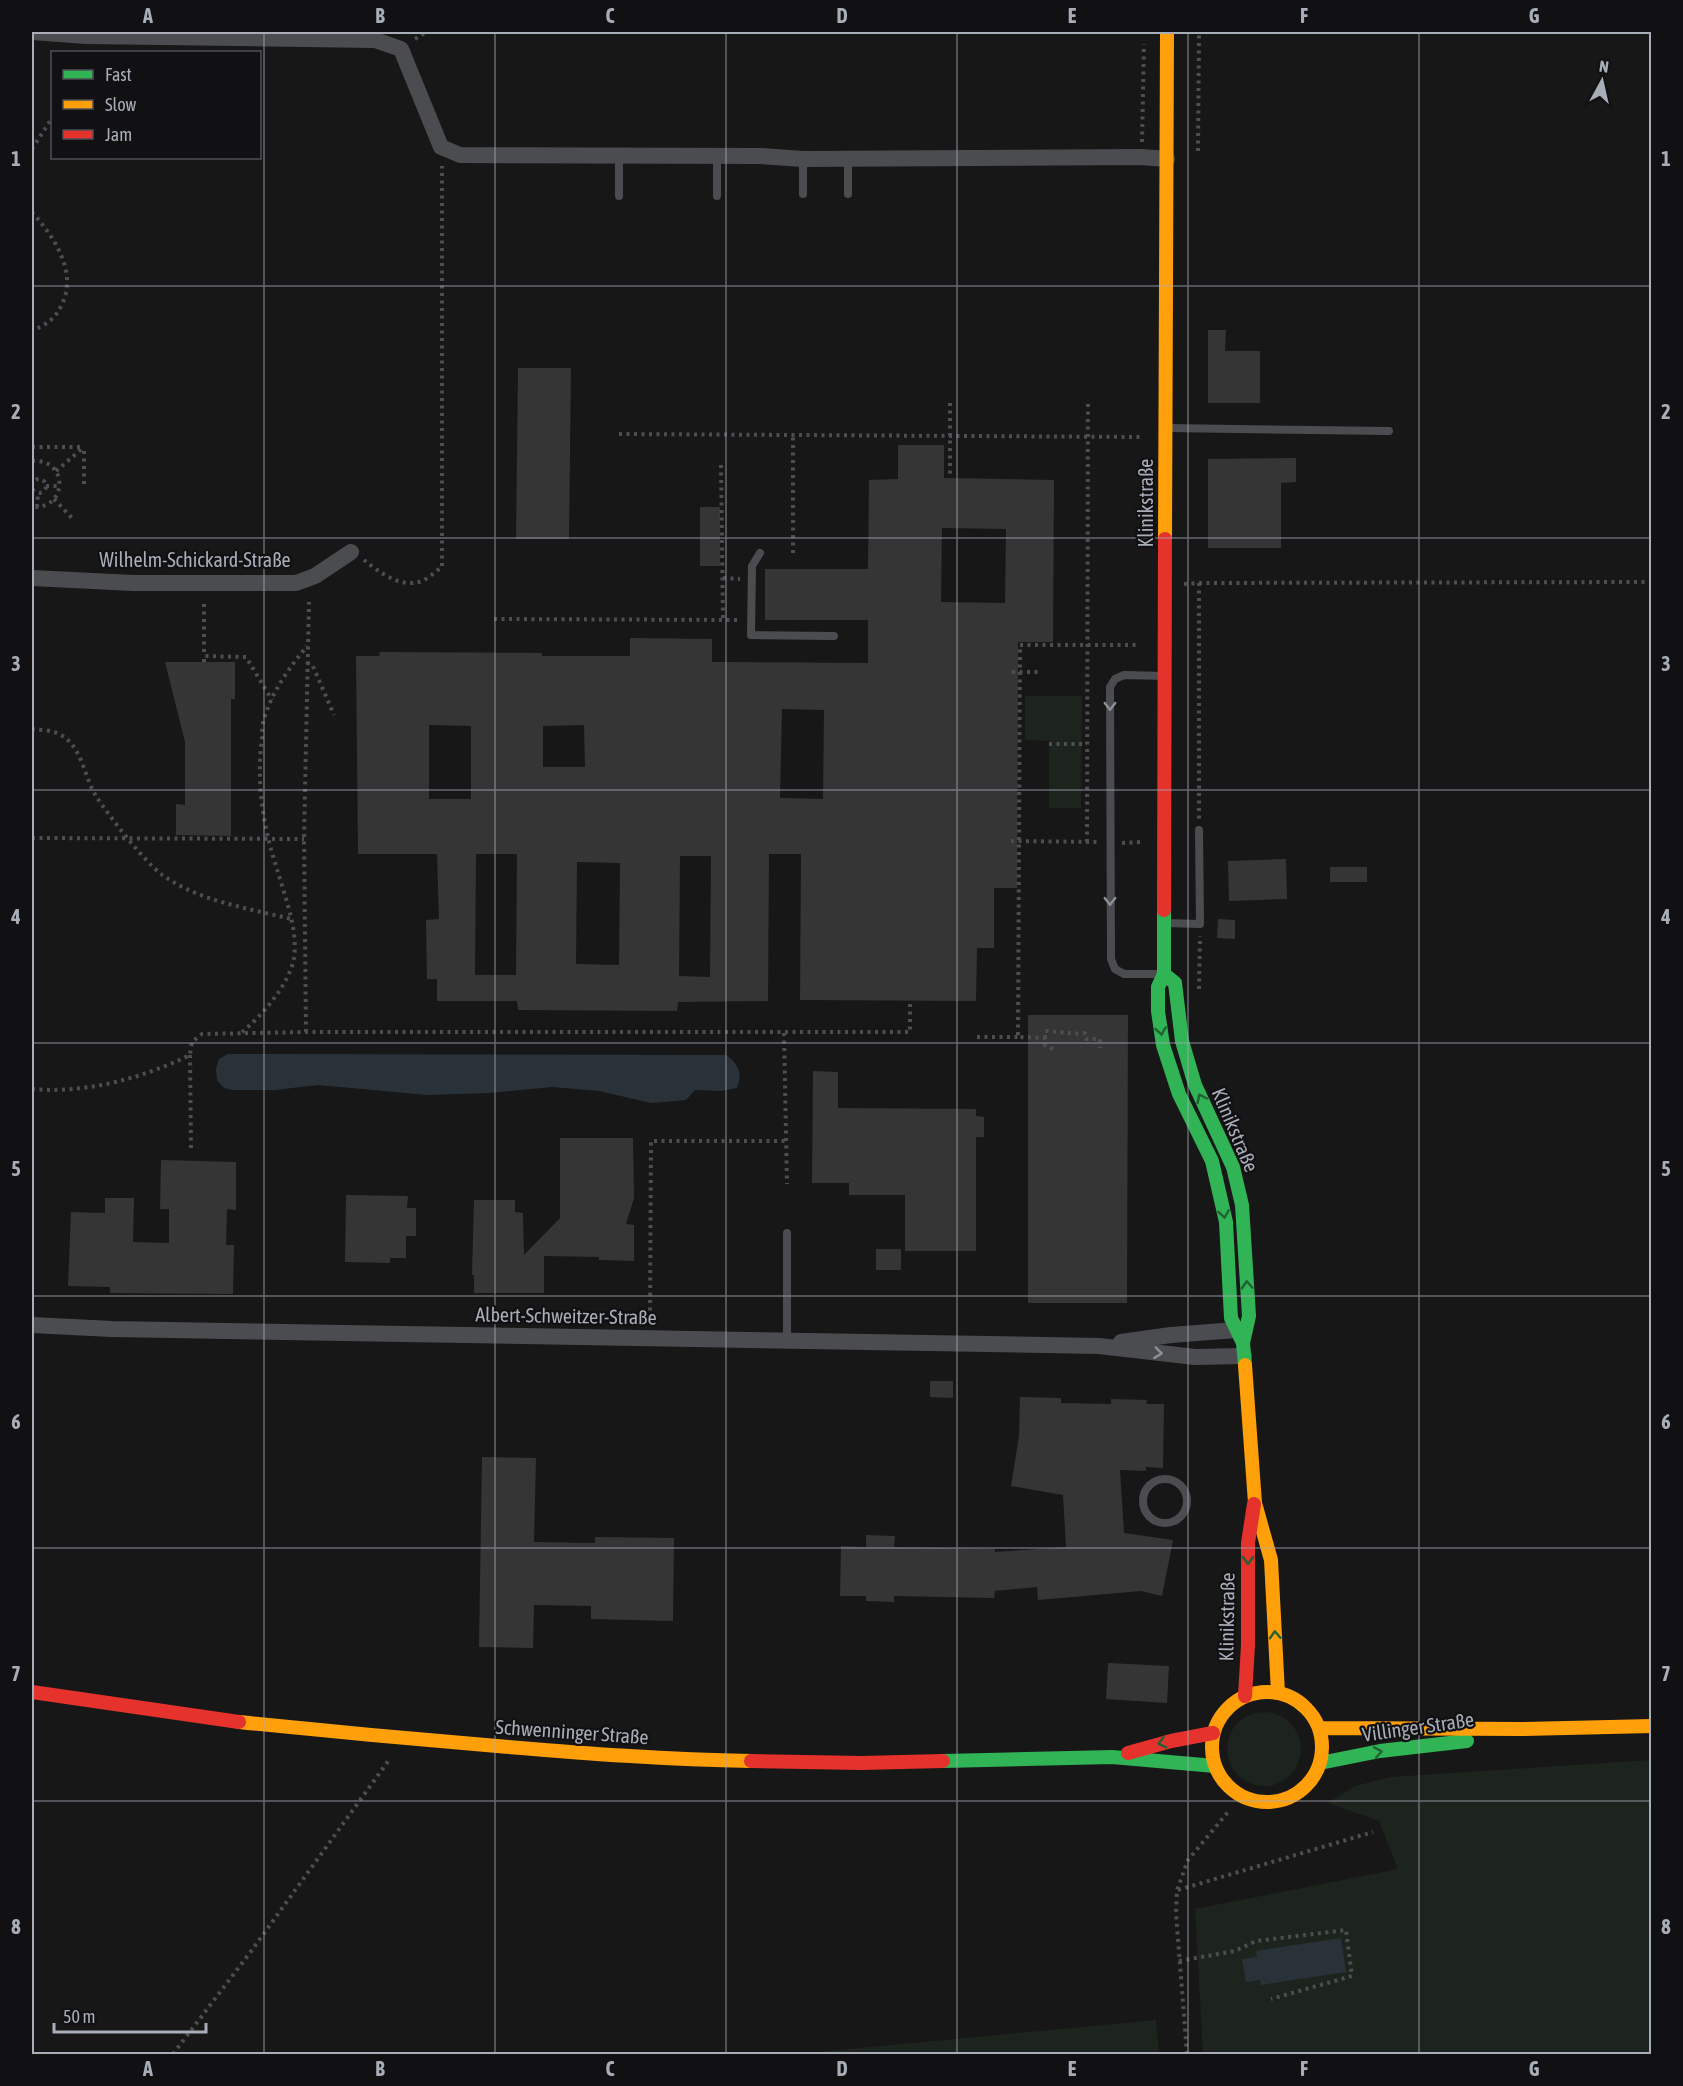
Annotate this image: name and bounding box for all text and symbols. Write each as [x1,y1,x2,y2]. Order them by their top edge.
text: A [142,4,153,27]
text: B [375,4,385,27]
text: C [606,4,615,27]
text: D [836,4,848,27]
text: E [1068,4,1077,27]
text: F [1300,4,1308,27]
text: G [1529,4,1540,27]
legend [51,51,261,159]
north arrow [1572,51,1632,111]
text: N [1598,57,1610,76]
text: Fast [105,64,132,85]
text: Slow [105,94,136,115]
text: Jam [105,124,132,145]
text: 1 [11,147,21,170]
text: 1 [1661,147,1671,170]
text: 2 [11,400,21,423]
text: 2 [1661,400,1671,423]
street label: Klinikstraße [1134,459,1157,547]
street label: Wilhelm-Schickard-Straße [99,548,291,571]
text: 3 [11,652,21,675]
text: 3 [1661,652,1671,675]
one-way arrow [1104,702,1116,711]
one-way arrow [1104,897,1116,906]
text: 4 [10,905,21,928]
text: 4 [1660,905,1671,928]
one-way arrow [1154,1025,1167,1035]
street label: Klinikstraße [1208,1084,1263,1175]
one-way arrow [1197,1094,1209,1105]
text: 5 [11,1157,21,1180]
text: 5 [1661,1157,1671,1180]
one-way arrow [1217,1209,1230,1219]
one-way arrow [1240,1280,1253,1289]
street label: Albert-Schweitzer-Straße [475,1302,657,1329]
one-way arrow [1153,1346,1162,1358]
text: 6 [11,1410,21,1433]
text: 6 [1661,1410,1671,1433]
one-way arrow [1242,1556,1254,1565]
street label: Klinikstraße [1214,1572,1239,1662]
one-way arrow [1269,1630,1282,1639]
text: 7 [11,1662,21,1685]
text: 7 [1661,1662,1671,1685]
street label: Villinger Straße [1361,1707,1475,1746]
street label: Schwenninger Straße [495,1715,649,1748]
one-way arrow [1157,1736,1167,1749]
one-way arrow [1372,1746,1382,1759]
text: 8 [11,1915,21,1938]
text: 8 [1661,1915,1671,1938]
scale bar [54,1996,206,2034]
text: 50 m [63,2006,95,2027]
text: A [142,2057,153,2080]
text: B [375,2057,385,2080]
text: C [606,2057,615,2080]
text: D [836,2057,848,2080]
text: E [1068,2057,1077,2080]
text: F [1300,2057,1308,2080]
text: G [1529,2057,1540,2080]

